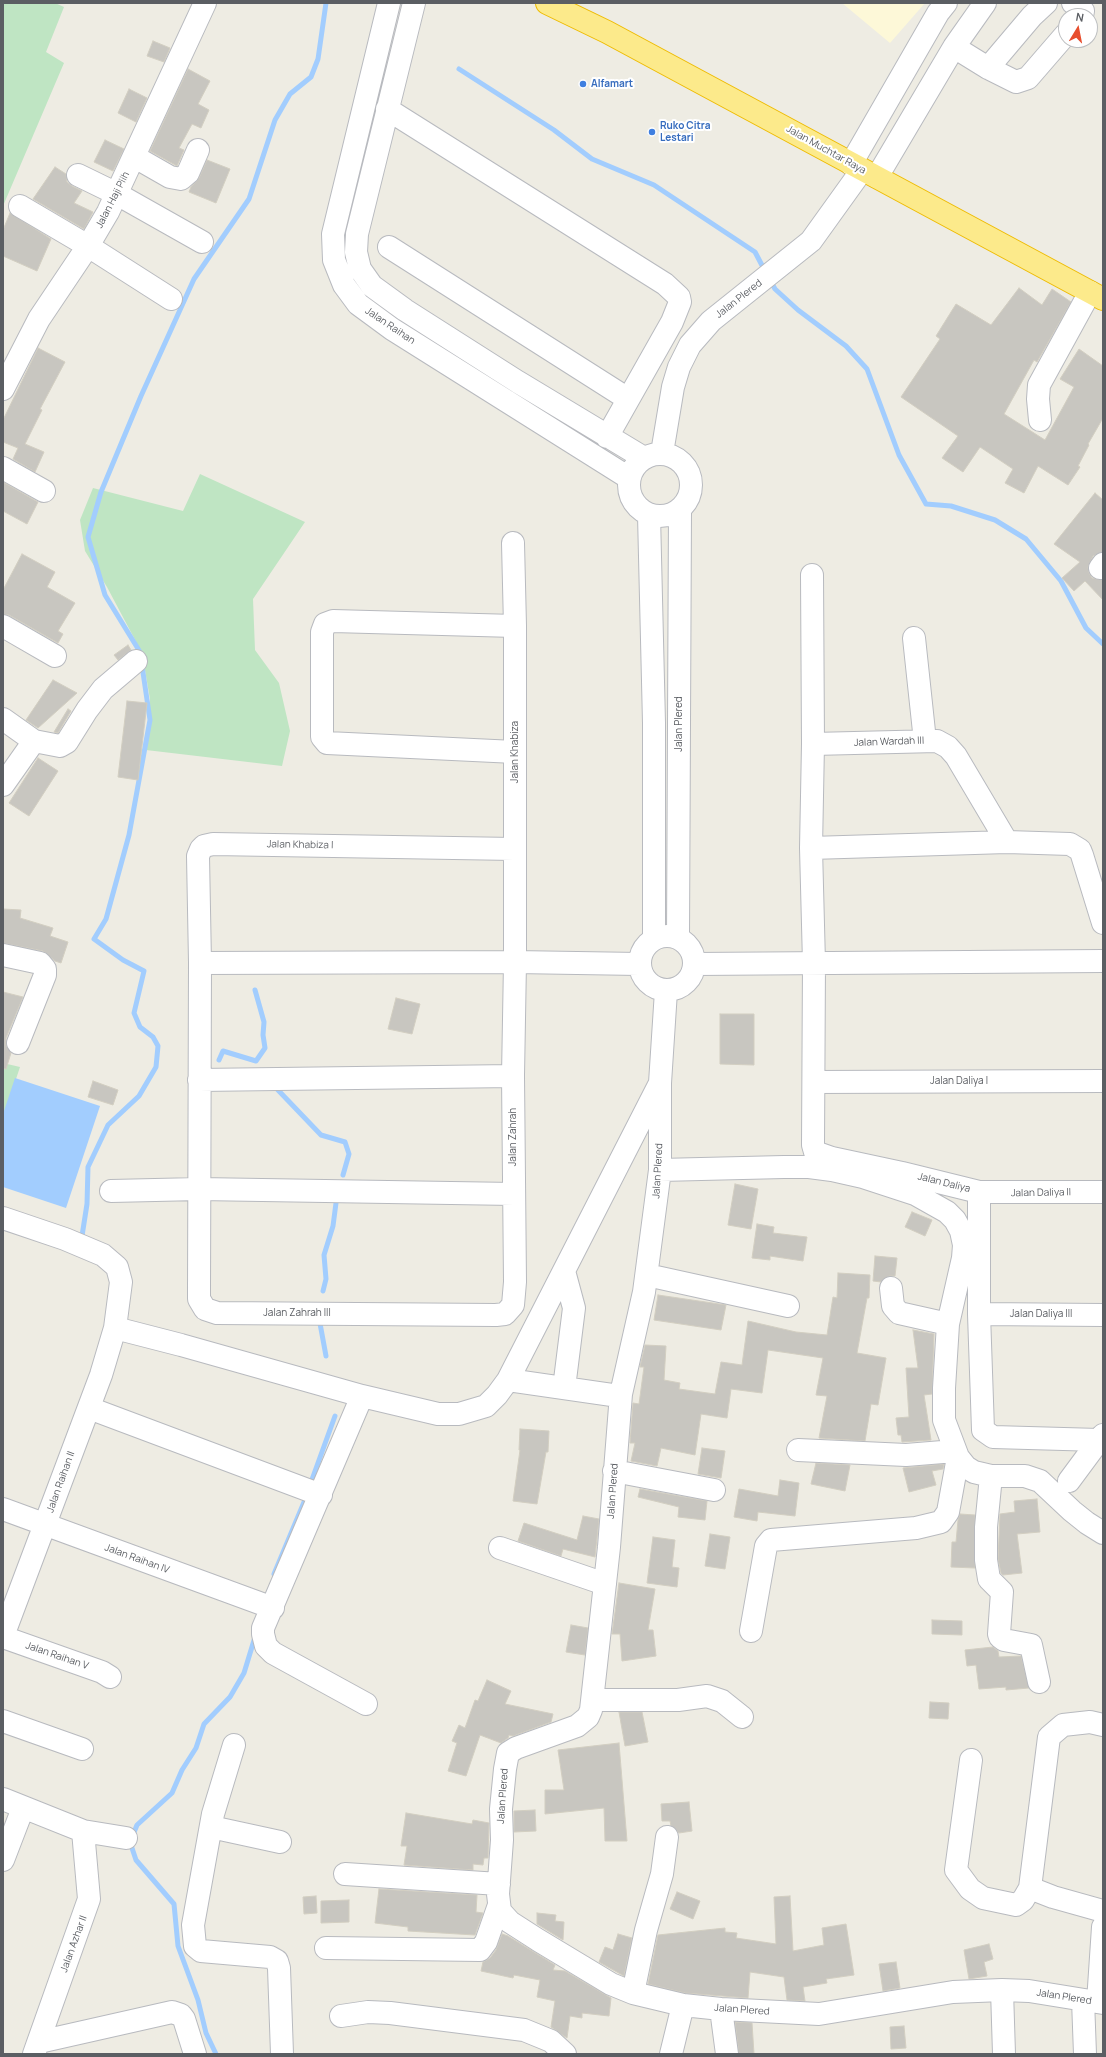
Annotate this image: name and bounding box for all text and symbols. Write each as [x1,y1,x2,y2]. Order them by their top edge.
north arrow [1058,8,1098,48]
text: N [1075,9,1085,25]
place label: Alfamart [591,78,633,90]
marker: Alfamart [578,79,588,89]
place label: Ruko Citra Lestari [660,120,710,144]
street label: Jalan Muchtar Raya [784,123,868,177]
marker: Ruko Citra Lestari [647,127,657,137]
street label: Jalan Haji Piih [94,170,132,230]
street label: Jalan Plered [713,277,765,321]
street label: Jalan Raihan [363,305,417,347]
street label: Jalan Plered [673,696,685,752]
street label: Jalan Khabiza [509,721,521,783]
street label: Jalan Wardah III [854,735,924,749]
street label: Jalan Khabiza I [267,838,333,852]
street label: Jalan Daliya I [930,1075,988,1087]
street label: Jalan Zahrah [507,1108,519,1166]
street label: Jalan Plered [651,1143,665,1199]
street label: Jalan Daliya [917,1171,971,1195]
street label: Jalan Daliya II [1011,1186,1071,1200]
street label: Jalan Zahrah III [263,1307,331,1319]
street label: Jalan Daliya III [1010,1308,1072,1320]
street label: Jalan Raihan II [44,1450,78,1514]
street label: Jalan Plered [605,1463,621,1519]
street label: Jalan Raihan IV [103,1542,171,1576]
street label: Jalan Raihan V [24,1640,90,1672]
street label: Jalan Plered [495,1768,511,1824]
street label: Jalan Azhar II [58,1914,90,1974]
street label: Jalan Plered [1036,1987,1092,2007]
street label: Jalan Plered [714,2002,770,2018]

